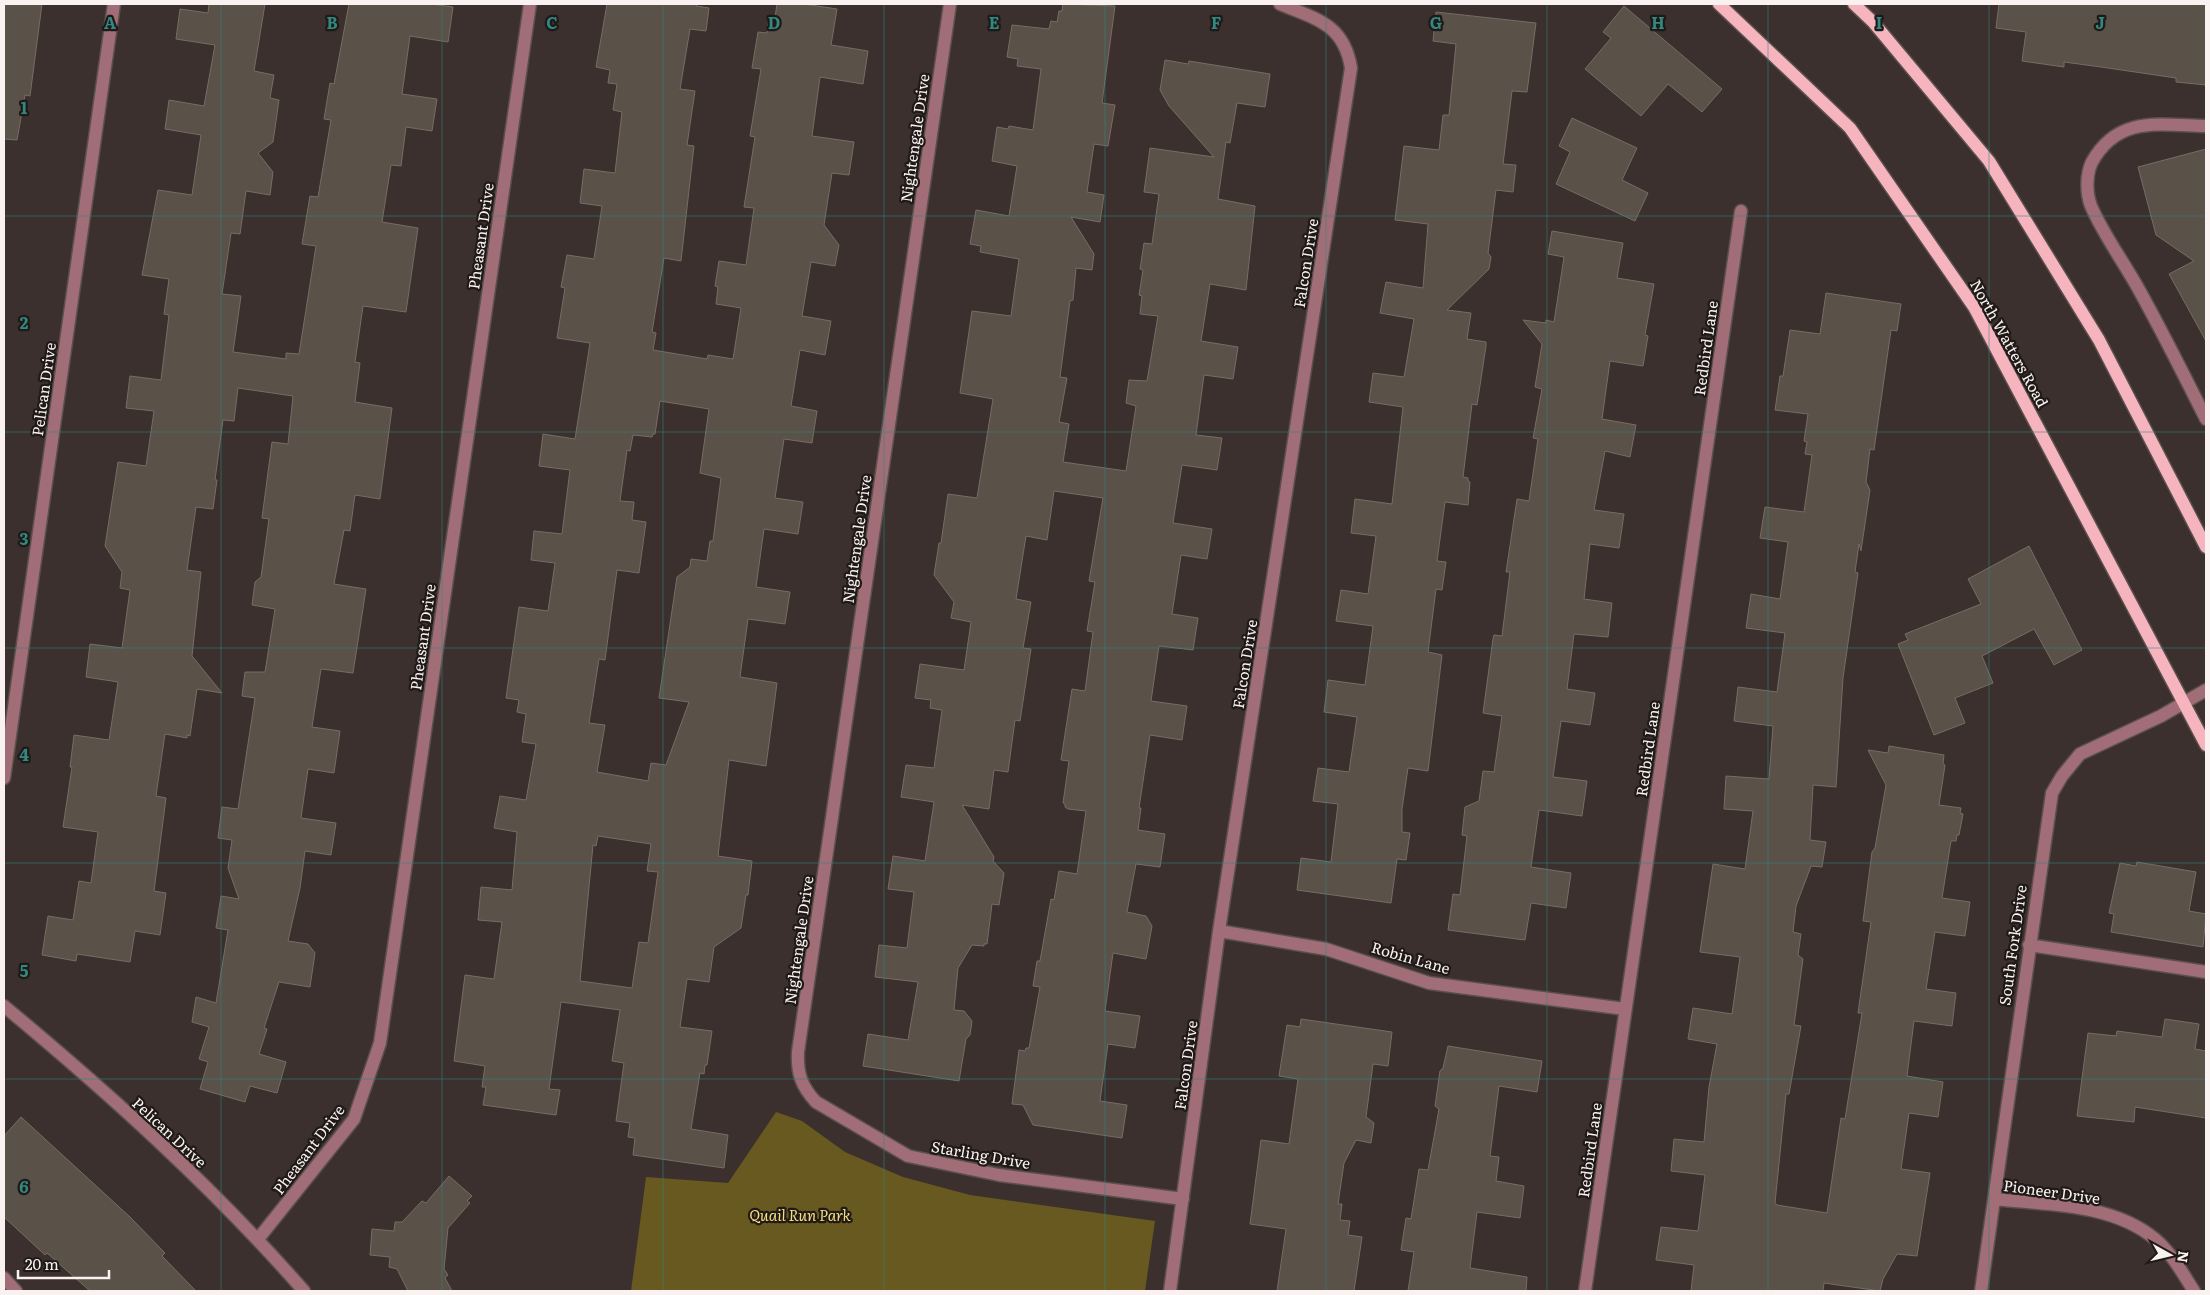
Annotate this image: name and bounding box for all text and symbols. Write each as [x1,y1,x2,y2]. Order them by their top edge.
text: A [104,10,116,34]
text: B [326,10,338,34]
text: C [546,10,558,34]
text: D [768,10,780,34]
text: E [989,10,1000,34]
text: F [1211,10,1221,34]
text: G [1430,10,1442,34]
text: H [1651,10,1665,34]
text: I [1876,10,1882,34]
text: J [2095,10,2105,34]
street label: Nightengale Drive [894,72,934,204]
text: 1 [21,95,28,119]
street label: Pheasant Drive [461,181,499,291]
street label: Falcon Drive [1287,217,1323,309]
street label: North Watters Road [1965,275,2055,411]
street label: Redbird Lane [1687,299,1723,397]
text: 2 [20,310,29,334]
street label: Pelican Drive [25,340,61,437]
street label: Nightengale Drive [836,473,876,605]
text: 3 [20,526,29,550]
street label: Pheasant Drive [403,582,441,692]
street label: Falcon Drive [1226,618,1262,710]
street label: Redbird Lane [1629,700,1665,798]
text: 4 [19,742,29,766]
street label: Nightengale Drive [778,874,818,1006]
street label: South Fork Drive [1992,883,2032,1007]
street label: Robin Lane [1369,935,1453,979]
text: 5 [20,958,29,982]
street label: Falcon Drive [1167,1019,1203,1111]
street label: Pelican Drive [128,1091,213,1173]
street label: Pheasant Drive [267,1099,350,1199]
street label: Redbird Lane [1571,1101,1607,1199]
street label: Starling Drive [930,1134,1033,1174]
street label: Pioneer Drive [2002,1173,2102,1209]
text: 6 [19,1174,29,1198]
park label: Quail Run Park [749,1203,852,1226]
north arrow [2145,1230,2195,1280]
scale bar [18,1248,109,1280]
text: N [2173,1250,2195,1264]
text: 20 m [25,1252,59,1275]

